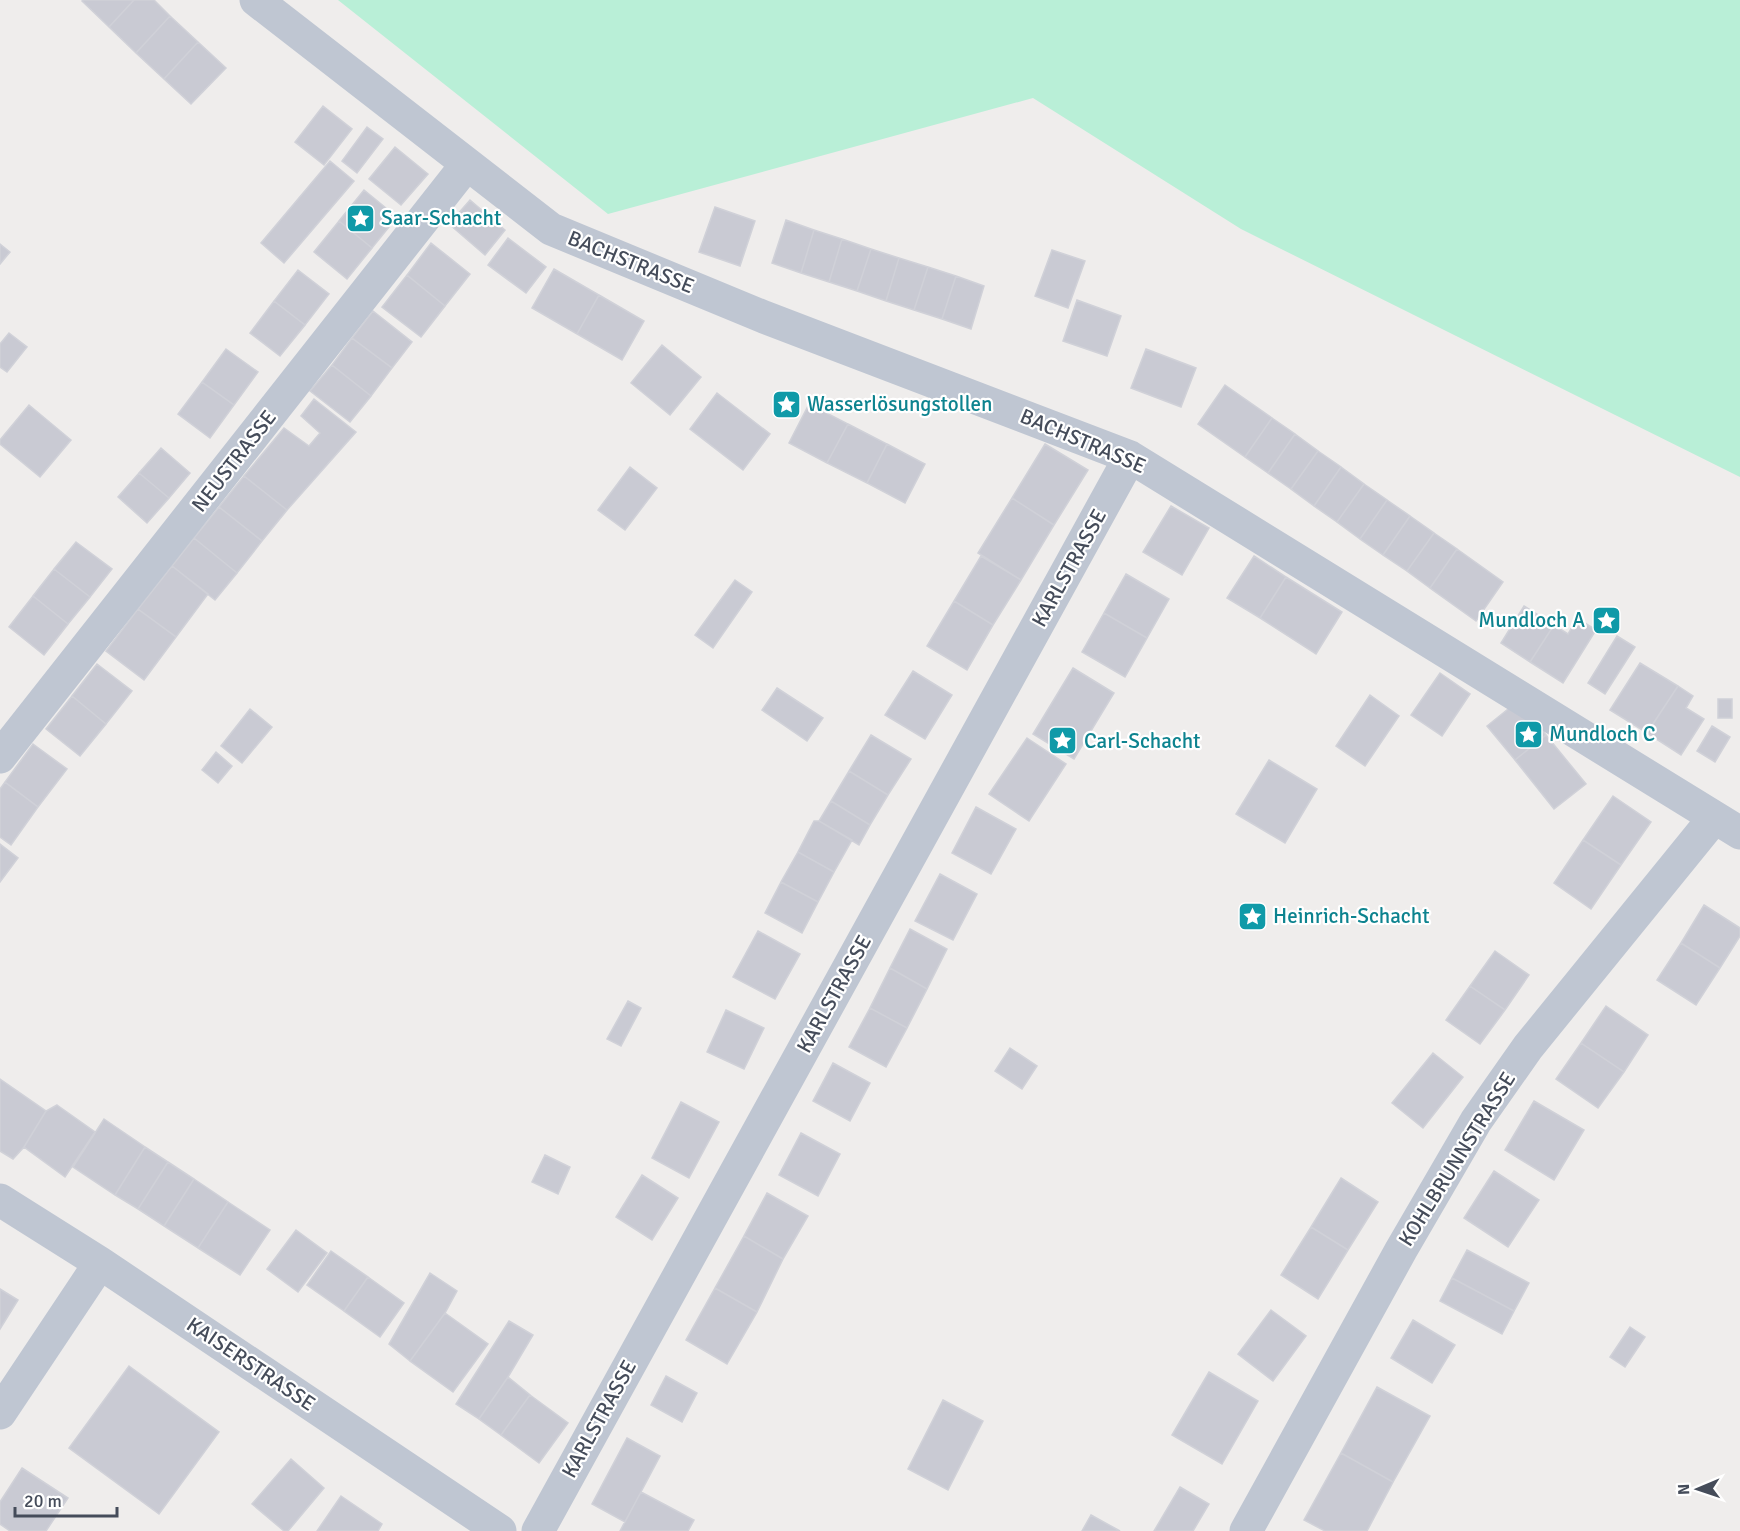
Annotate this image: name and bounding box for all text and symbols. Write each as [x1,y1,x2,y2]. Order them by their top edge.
place icon: Saar-Schacht [344,202,376,234]
place label: Saar-Schacht [381,205,501,231]
street label: BACHSTRASSE [564,225,698,299]
place icon: Wasserlösungstollen [770,388,802,420]
place label: Wasserlösungstollen [807,391,993,417]
street label: BACHSTRASSE [1016,403,1150,479]
street label: NEUSTRASSE [186,405,282,517]
street label: KARLSTRASSE [1026,504,1112,632]
place icon: Mundloch A [1590,604,1622,636]
place label: Mundloch A [1478,607,1585,633]
place icon: Mundloch C [1512,718,1544,750]
place label: Mundloch C [1549,721,1656,747]
place icon: Carl-Schacht [1047,725,1079,757]
place label: Carl-Schacht [1084,728,1200,754]
place icon: Heinrich-Schacht [1236,900,1268,932]
place label: Heinrich-Schacht [1273,903,1430,929]
street label: KARLSTRASSE [791,930,877,1058]
street label: KOHLBRUNNSTRASSE [1393,1067,1521,1251]
street label: KAISERSTRASSE [182,1311,320,1417]
street label: KARLSTRASSE [556,1355,642,1483]
north arrow [1668,1459,1728,1519]
scale bar [15,1480,117,1518]
text: N [1674,1484,1694,1495]
text: 20 m [24,1490,62,1512]

